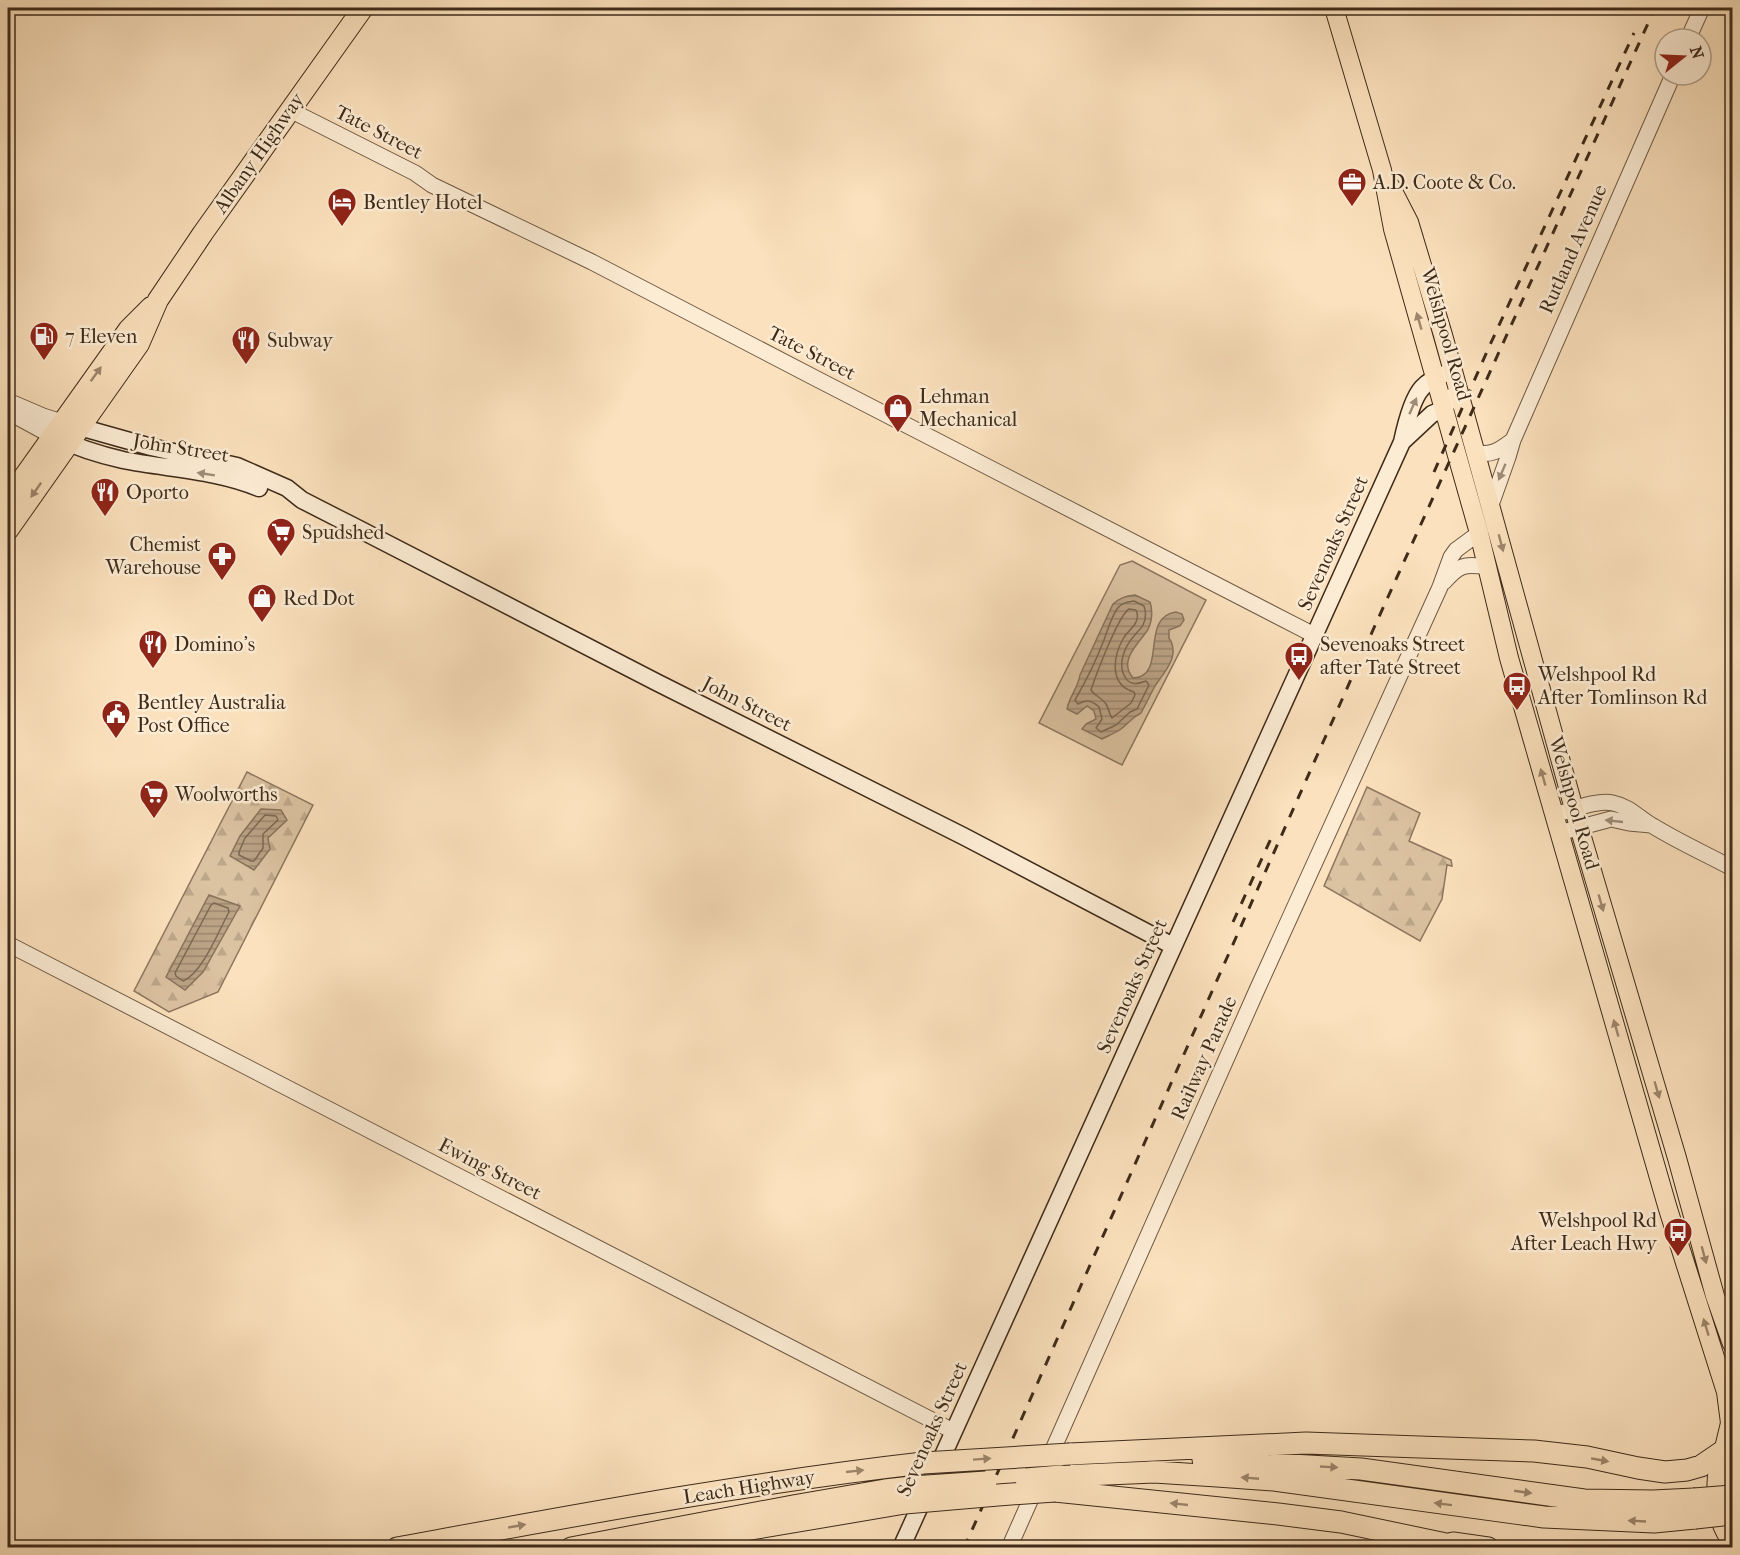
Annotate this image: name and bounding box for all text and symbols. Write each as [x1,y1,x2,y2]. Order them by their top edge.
north arrow [1653,27,1713,87]
text: N [1686,44,1708,62]
street label: Albany Highway [208,87,310,218]
street label: Tate Street [331,100,427,164]
office icon: A.D. Coote & Co. [1336,166,1368,208]
place label: A.D. Coote & Co. [1372,171,1516,194]
street label: Rutland Avenue [1534,181,1612,317]
hotel icon: Bentley Hotel [326,186,358,228]
place label: Bentley Hotel [363,191,483,214]
street label: Welshpool Road [1416,264,1476,404]
one-way arrow [1414,312,1424,330]
fuel station icon: 7 Eleven [28,320,60,362]
street label: Tate Street [764,321,860,385]
restaurant icon: Subway [230,324,262,366]
place label: 7 Eleven [65,325,138,348]
place label: Subway [267,329,334,352]
one-way arrow [90,367,102,383]
place label: Lehman Mechanical [919,385,1018,431]
shop icon: Lehman Mechanical [882,392,914,434]
one-way arrow [1408,397,1418,415]
street label: John Street [129,429,231,467]
one-way arrow [1497,464,1507,482]
one-way arrow [197,469,216,478]
street label: Sevenoaks Street [1293,472,1373,614]
restaurant icon: Oporto [89,476,121,518]
place label: Oporto [126,481,189,504]
one-way arrow [31,482,42,498]
supermarket icon: Spudshed [265,516,297,558]
place label: Spudshed [302,521,386,544]
place label: Chemist Warehouse [105,533,201,579]
one-way arrow [1497,535,1506,553]
pharmacy icon: Chemist Warehouse [206,540,238,582]
shop icon: Red Dot [246,582,278,624]
place label: Red Dot [283,587,355,610]
restaurant icon: Domino's [137,628,169,670]
place label: Domino's [174,633,255,656]
place label: Sevenoaks Street after Tate Street [1320,633,1465,679]
bus stop icon: Sevenoaks Street after Tate Street [1283,640,1315,682]
place label: Welshpool Rd After Tomlinson Rd [1537,663,1708,709]
bus stop icon: Welshpool Rd After Tomlinson Rd [1501,670,1533,712]
street label: John Street [697,671,795,736]
place label: Bentley Australia Post Office [137,691,286,737]
public building icon: Bentley Australia Post Office [100,698,132,740]
street label: Welshpool Road [1544,733,1604,873]
one-way arrow [1538,767,1547,785]
supermarket icon: Woolworths [138,778,170,820]
place label: Woolworths [174,783,278,806]
one-way arrow [1605,816,1624,826]
one-way arrow [1597,894,1606,912]
street label: Sevenoaks Street [1092,915,1172,1057]
street label: Railway Parade [1166,992,1242,1124]
one-way arrow [1611,1019,1620,1037]
one-way arrow [1653,1081,1662,1099]
street label: Ewing Street [435,1133,545,1205]
place label: Welshpool Rd After Leach Hwy [1510,1209,1658,1255]
bus stop icon: Welshpool Rd After Leach Hwy [1662,1216,1694,1258]
one-way arrow [1700,1246,1709,1264]
one-way arrow [1701,1318,1710,1336]
street label: Sevenoaks Street [892,1358,972,1500]
one-way arrow [972,1454,991,1464]
one-way arrow [1590,1455,1609,1464]
one-way arrow [1320,1463,1339,1472]
street label: Leach Highway [682,1465,818,1509]
one-way arrow [845,1466,864,1476]
one-way arrow [1240,1474,1259,1483]
one-way arrow [1513,1487,1532,1496]
one-way arrow [1169,1499,1188,1508]
one-way arrow [1433,1499,1452,1509]
one-way arrow [1628,1517,1647,1526]
one-way arrow [508,1521,527,1530]

